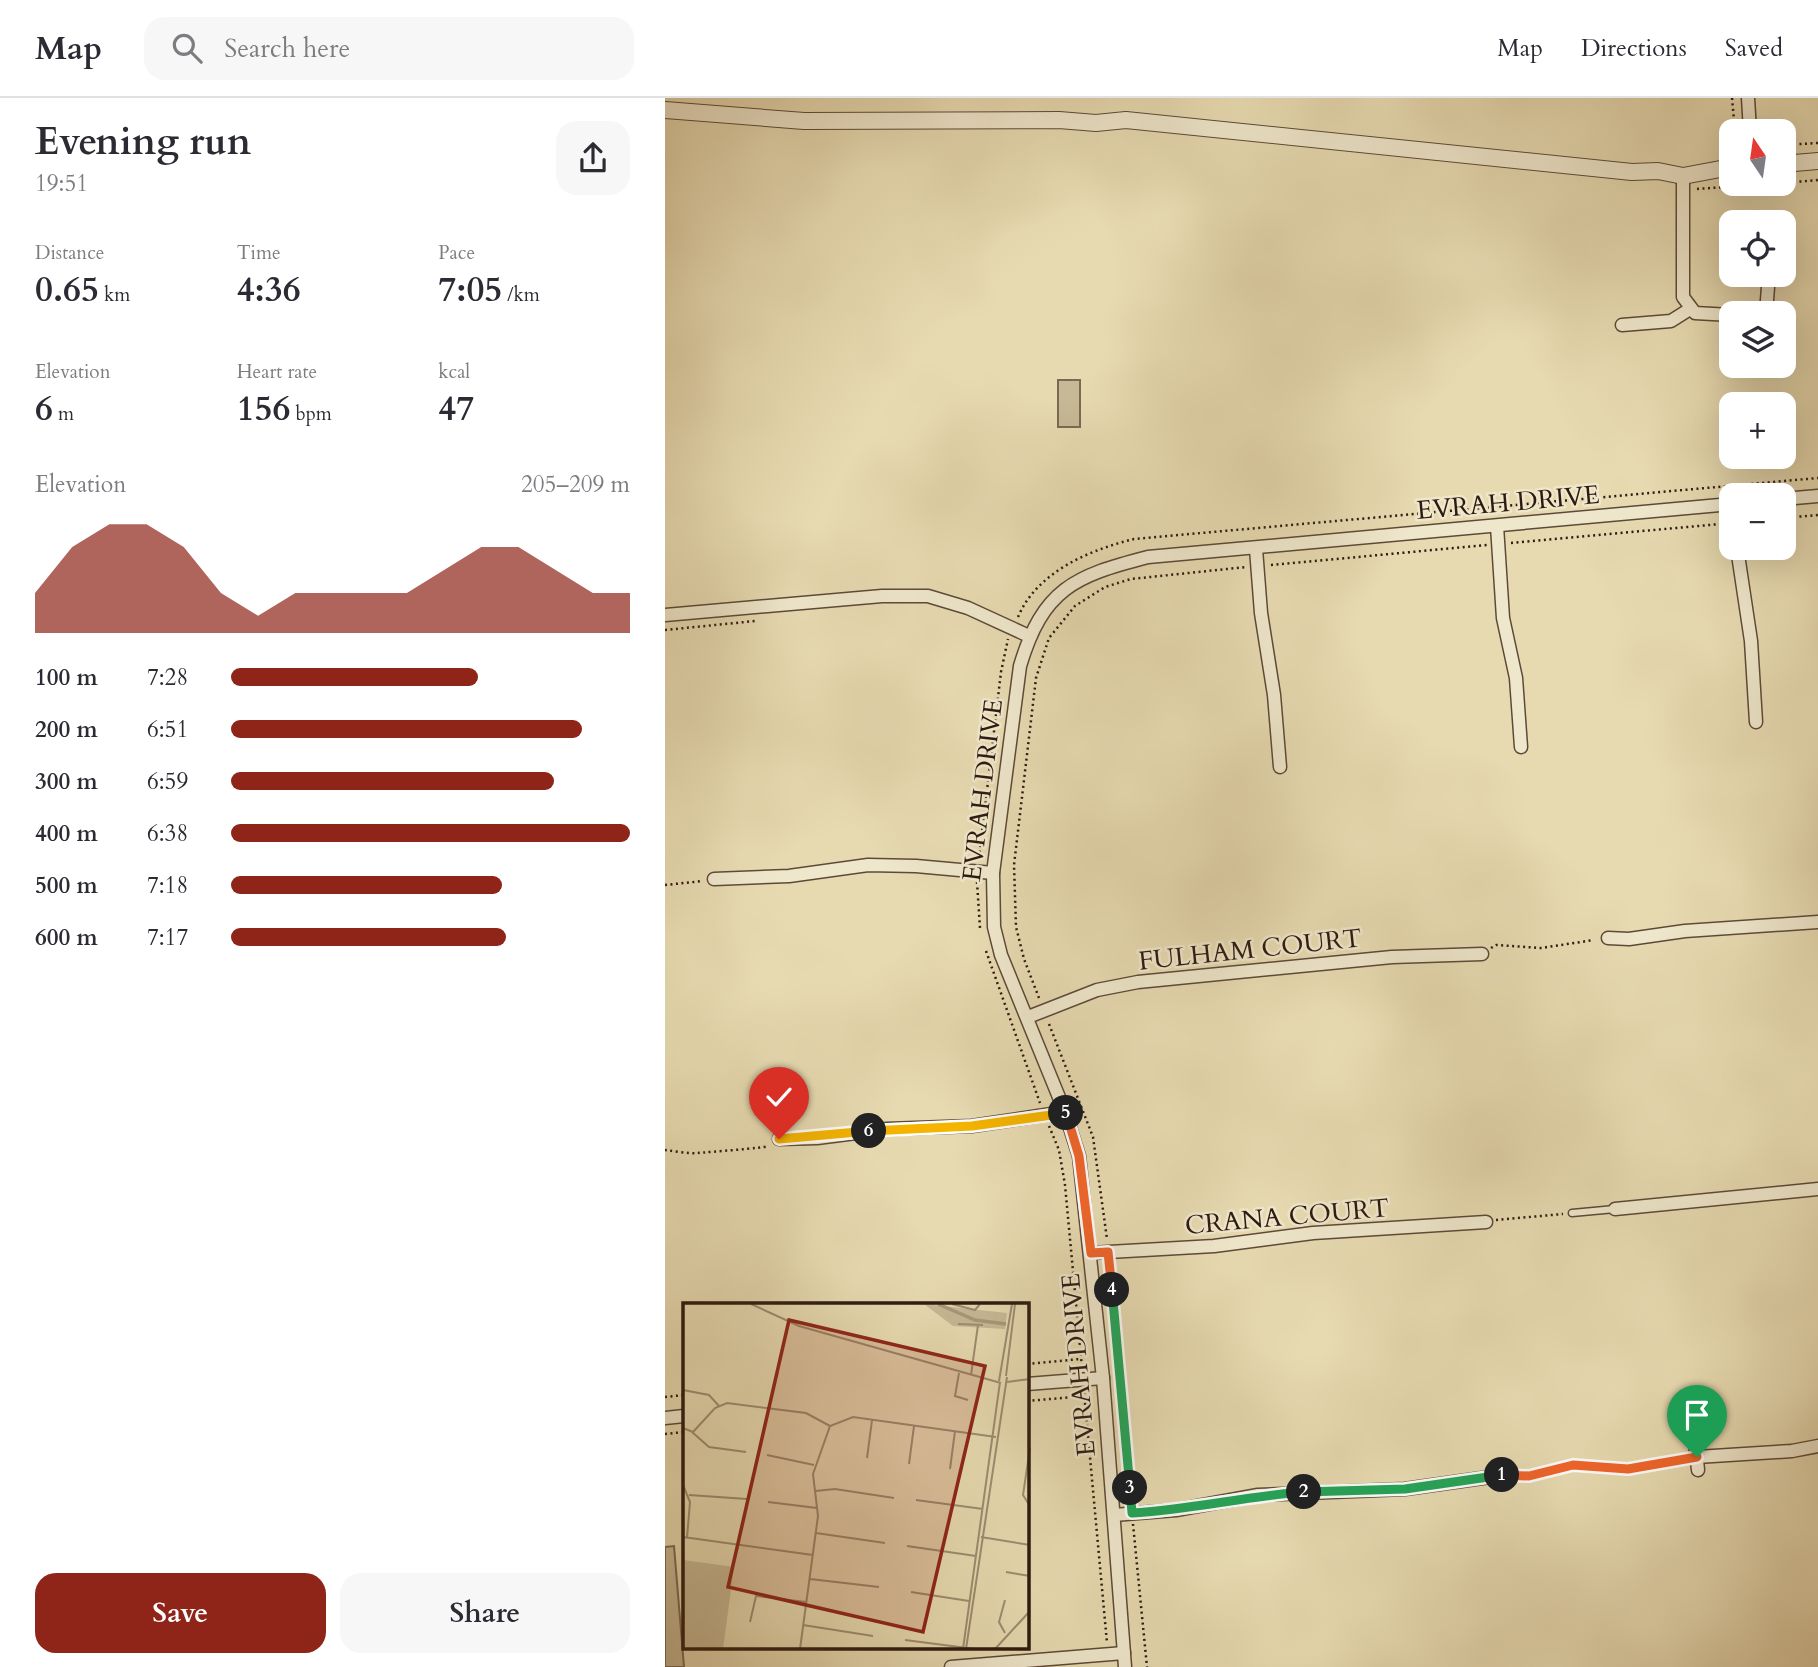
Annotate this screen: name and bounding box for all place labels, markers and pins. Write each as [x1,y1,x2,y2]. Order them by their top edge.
pin [749,1067,809,1139]
pin: 5 [1049,1096,1083,1130]
pin: 6 [851,1114,887,1148]
pin: 4 [1095,1272,1129,1308]
pin [1667,1385,1727,1457]
pin: 1 [1485,1458,1519,1492]
pin: 3 [1113,1470,1147,1506]
pin: 2 [1287,1474,1321,1510]

